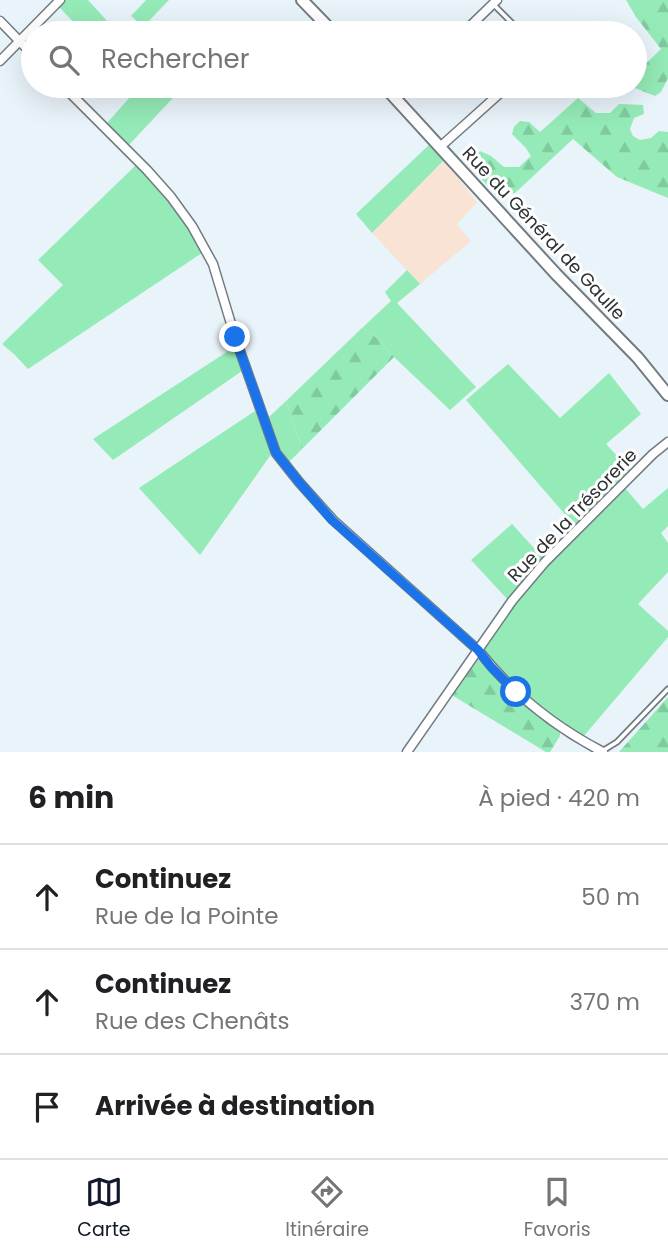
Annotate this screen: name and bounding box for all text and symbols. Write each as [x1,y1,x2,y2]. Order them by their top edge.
search box [21,21,647,98]
icon: search [45,41,83,79]
text: Rechercher [101,41,249,77]
street label: Rue du Général de Gaulle [457,141,631,325]
route end [219,321,250,352]
street label: Rue de la Trésorerie [502,443,642,587]
route start [500,676,531,707]
text: 6 min [28,776,114,819]
text: À pied · 420 m [478,782,640,814]
text: Continuez [95,861,231,897]
icon: ahead [28,878,66,916]
text: 50 m [581,881,640,913]
text: Rue de la Pointe [95,900,278,932]
text: Continuez [95,966,231,1002]
icon: ahead [28,983,66,1021]
text: 370 m [570,986,640,1018]
text: Rue des Chenâts [95,1005,289,1037]
icon: arrive [28,1088,66,1126]
text: Arrivée à destination [95,1088,375,1124]
tab: Carte [77,1173,131,1244]
tab: Itinéraire [285,1173,369,1244]
tab: Favoris [524,1173,591,1244]

